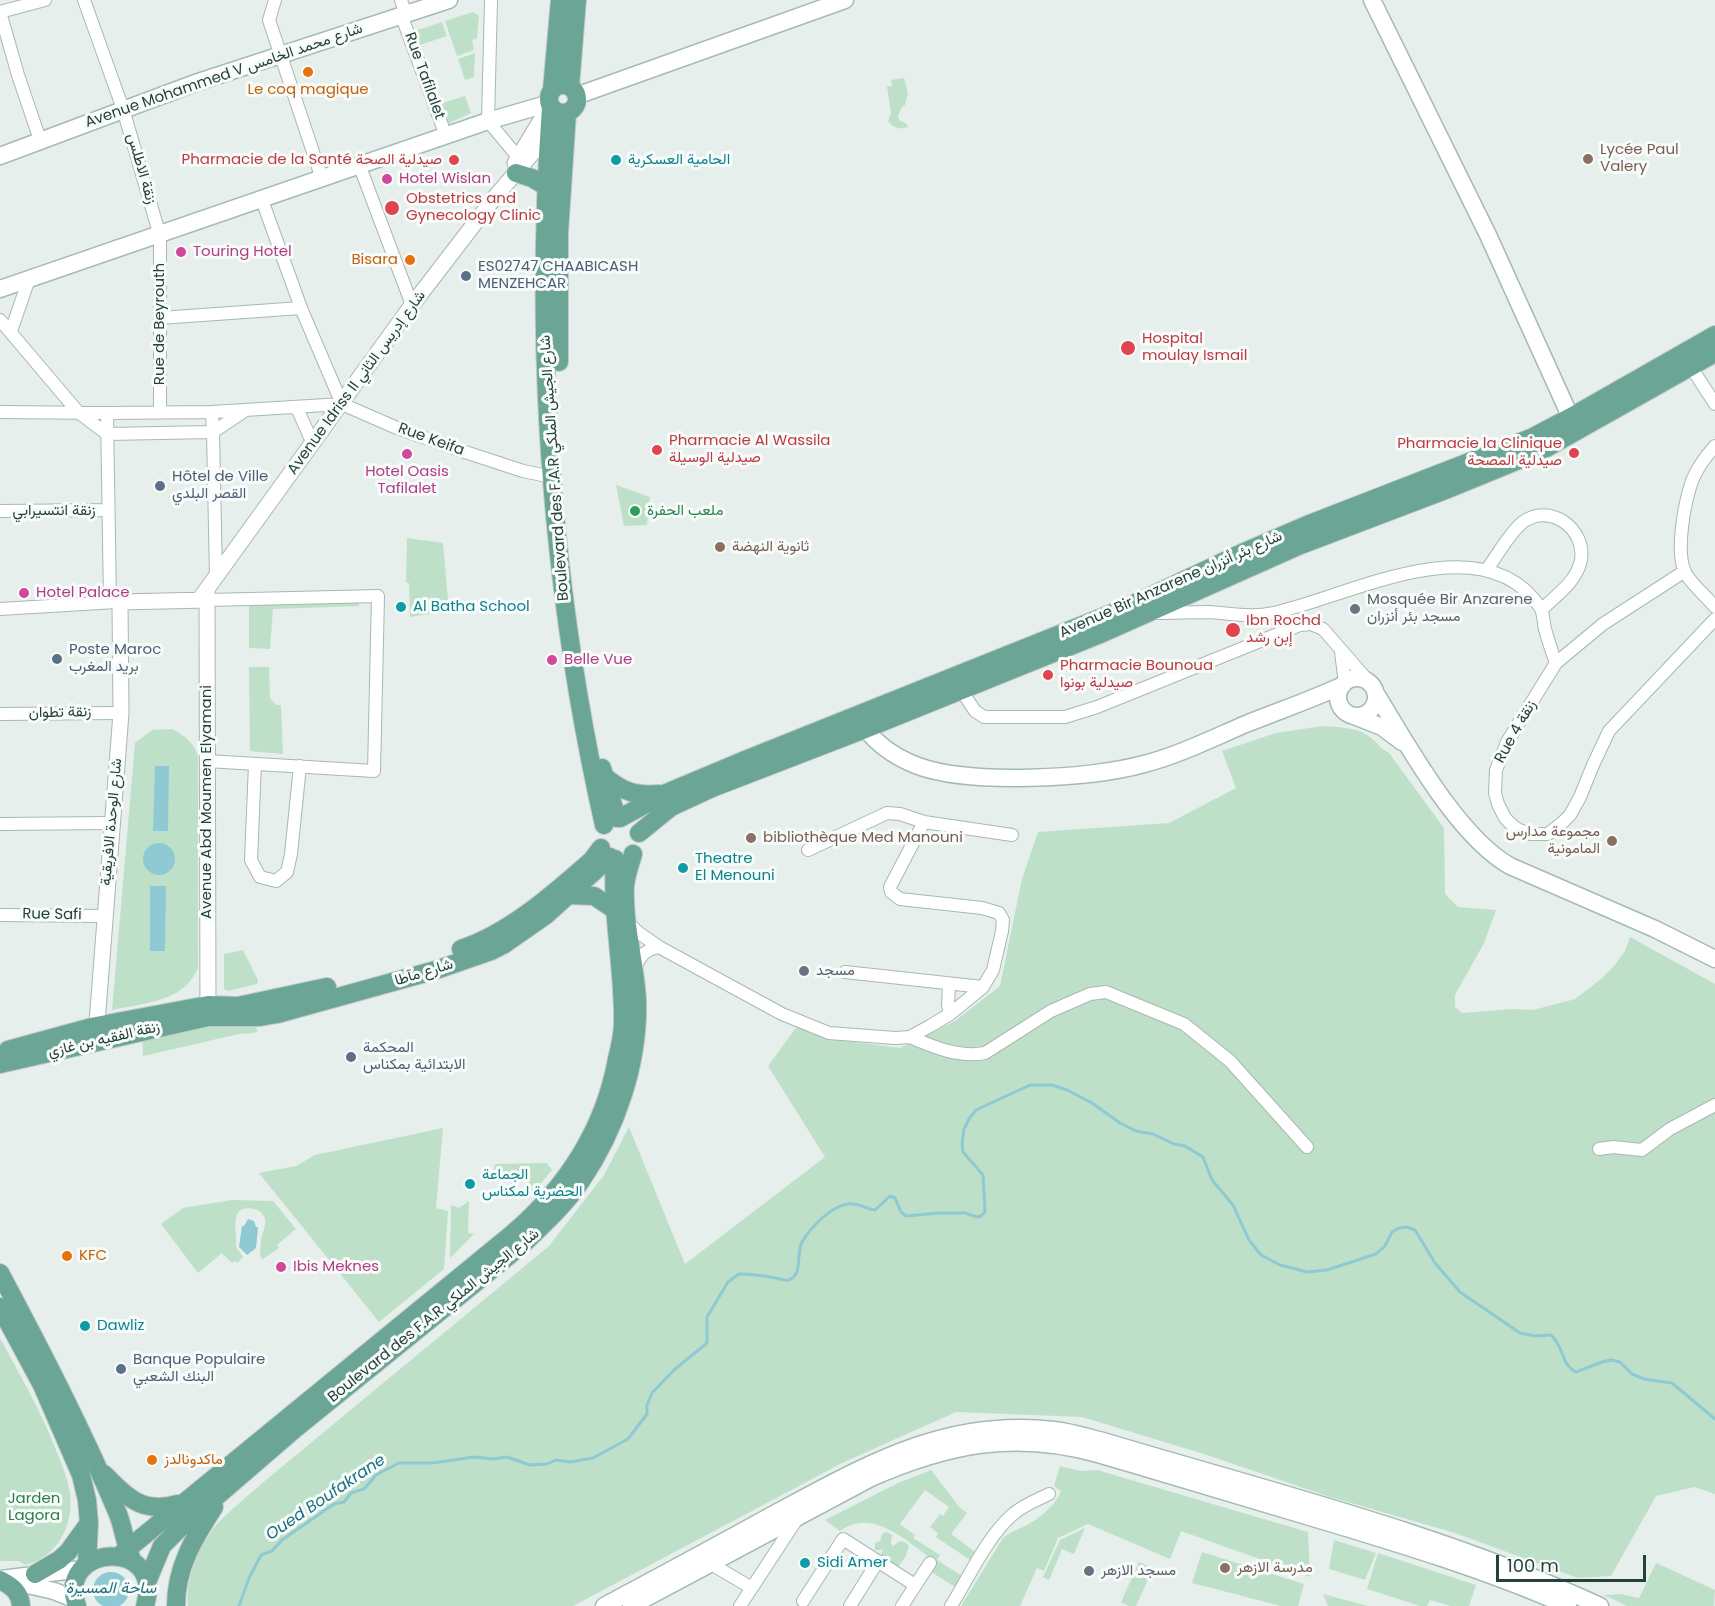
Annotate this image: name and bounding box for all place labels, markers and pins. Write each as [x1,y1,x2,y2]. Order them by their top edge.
marker: Le coq magique [301,65,315,79]
place label: Le coq magique [247,81,369,99]
place label: Lycée Paul Valery [1600,141,1679,176]
place label: Pharmacie de la Santé صيدلية الصحة [181,151,442,169]
place label: الحامية العسكرية [628,151,730,169]
marker: Lycée Paul Valery [1581,152,1595,166]
marker: Pharmacie de la Santé صيدلية الصحة [447,153,461,167]
marker: الحامية العسكرية [609,153,623,167]
place label: Hotel Wislan [399,170,491,188]
marker: Hotel Wislan [380,172,394,186]
place label: Obstetrics and Gynecology Clinic [406,190,541,225]
marker: Obstetrics and Gynecology Clinic [383,199,401,217]
place label: Touring Hotel [193,243,292,261]
marker: Touring Hotel [174,245,188,259]
place label: Bisara [351,251,398,269]
marker: Bisara [403,253,417,267]
place label: ES02747 CHAABICASH MENZEHCAR [478,258,638,293]
marker: ES02747 CHAABICASH MENZEHCAR [459,269,473,283]
place label: Hospital moulay Ismail [1142,330,1247,365]
marker: Hospital moulay Ismail [1119,339,1137,357]
place label: Pharmacie Al Wassila صيدلية الوسيلة [669,432,830,467]
place label: Pharmacie la Clinique صيدلية المصحة [1397,435,1562,470]
marker: Pharmacie Al Wassila صيدلية الوسيلة [650,443,664,457]
marker: Pharmacie la Clinique صيدلية المصحة [1567,446,1581,460]
marker: Hotel Oasis Tafilalet [400,447,414,461]
place label: Hotel Oasis Tafilalet [365,463,449,498]
place label: Hôtel de Ville القصر البلدي [172,468,268,503]
marker: Hôtel de Ville القصر البلدي [153,479,167,493]
place label: ملعب الحفرة [647,502,723,520]
marker: ملعب الحفرة [628,504,642,518]
place label: ثانوية النهضة [732,538,809,556]
marker: ثانوية النهضة [713,540,727,554]
place label: Hotel Palace [36,584,129,602]
marker: Hotel Palace [17,586,31,600]
place label: Mosquée Bir Anzarene مسجد بئر أنزران [1367,591,1533,626]
place label: Al Batha School [413,598,530,616]
marker: Al Batha School [394,600,408,614]
marker: Mosquée Bir Anzarene مسجد بئر أنزران [1348,602,1362,616]
place label: Ibn Rochd إبن رشد [1246,612,1321,647]
marker: Ibn Rochd إبن رشد [1224,621,1242,639]
place label: Poste Maroc بريد المغرب [69,641,161,676]
place label: Belle Vue [564,651,632,669]
marker: Poste Maroc بريد المغرب [50,652,64,666]
marker: Belle Vue [545,653,559,667]
place label: Pharmacie Bounoua صيدلية بونوا [1060,657,1213,692]
marker: Pharmacie Bounoua صيدلية بونوا [1041,668,1055,682]
place label: مجموعة مدارس المامونية [1506,823,1600,858]
place label: bibliothèque Med Manouni [763,829,963,847]
marker: bibliothèque Med Manouni [744,831,758,845]
marker: مجموعة مدارس المامونية [1605,834,1619,848]
place label: Theatre El Menouni [695,850,775,885]
marker: Theatre El Menouni [676,861,690,875]
place label: مسجد [816,962,855,980]
marker: مسجد [797,964,811,978]
place label: المحكمة الابتدائية بمكناس [363,1039,465,1074]
marker: المحكمة الابتدائية بمكناس [344,1050,358,1064]
place label: الجماعة الحضرية لمكناس [482,1166,582,1201]
marker: الجماعة الحضرية لمكناس [463,1177,477,1191]
place label: KFC [79,1247,107,1265]
marker: KFC [60,1249,74,1263]
place label: Ibis Meknes [293,1258,379,1276]
marker: Ibis Meknes [274,1260,288,1274]
place label: Dawliz [97,1317,144,1335]
marker: Dawliz [78,1319,92,1333]
place label: Banque Populaire البنك الشعبي [133,1351,265,1386]
marker: Banque Populaire البنك الشعبي [114,1362,128,1376]
place label: ماكدونالدز [164,1451,223,1469]
marker: ماكدونالدز [145,1453,159,1467]
place label: Sidi Amer [817,1554,888,1572]
marker: Sidi Amer [798,1556,812,1570]
place label: مدرسة الازهر [1237,1559,1313,1577]
marker: مدرسة الازهر [1218,1561,1232,1575]
place label: مسجد الازهر [1101,1562,1176,1580]
marker: مسجد الازهر [1082,1564,1096,1578]

